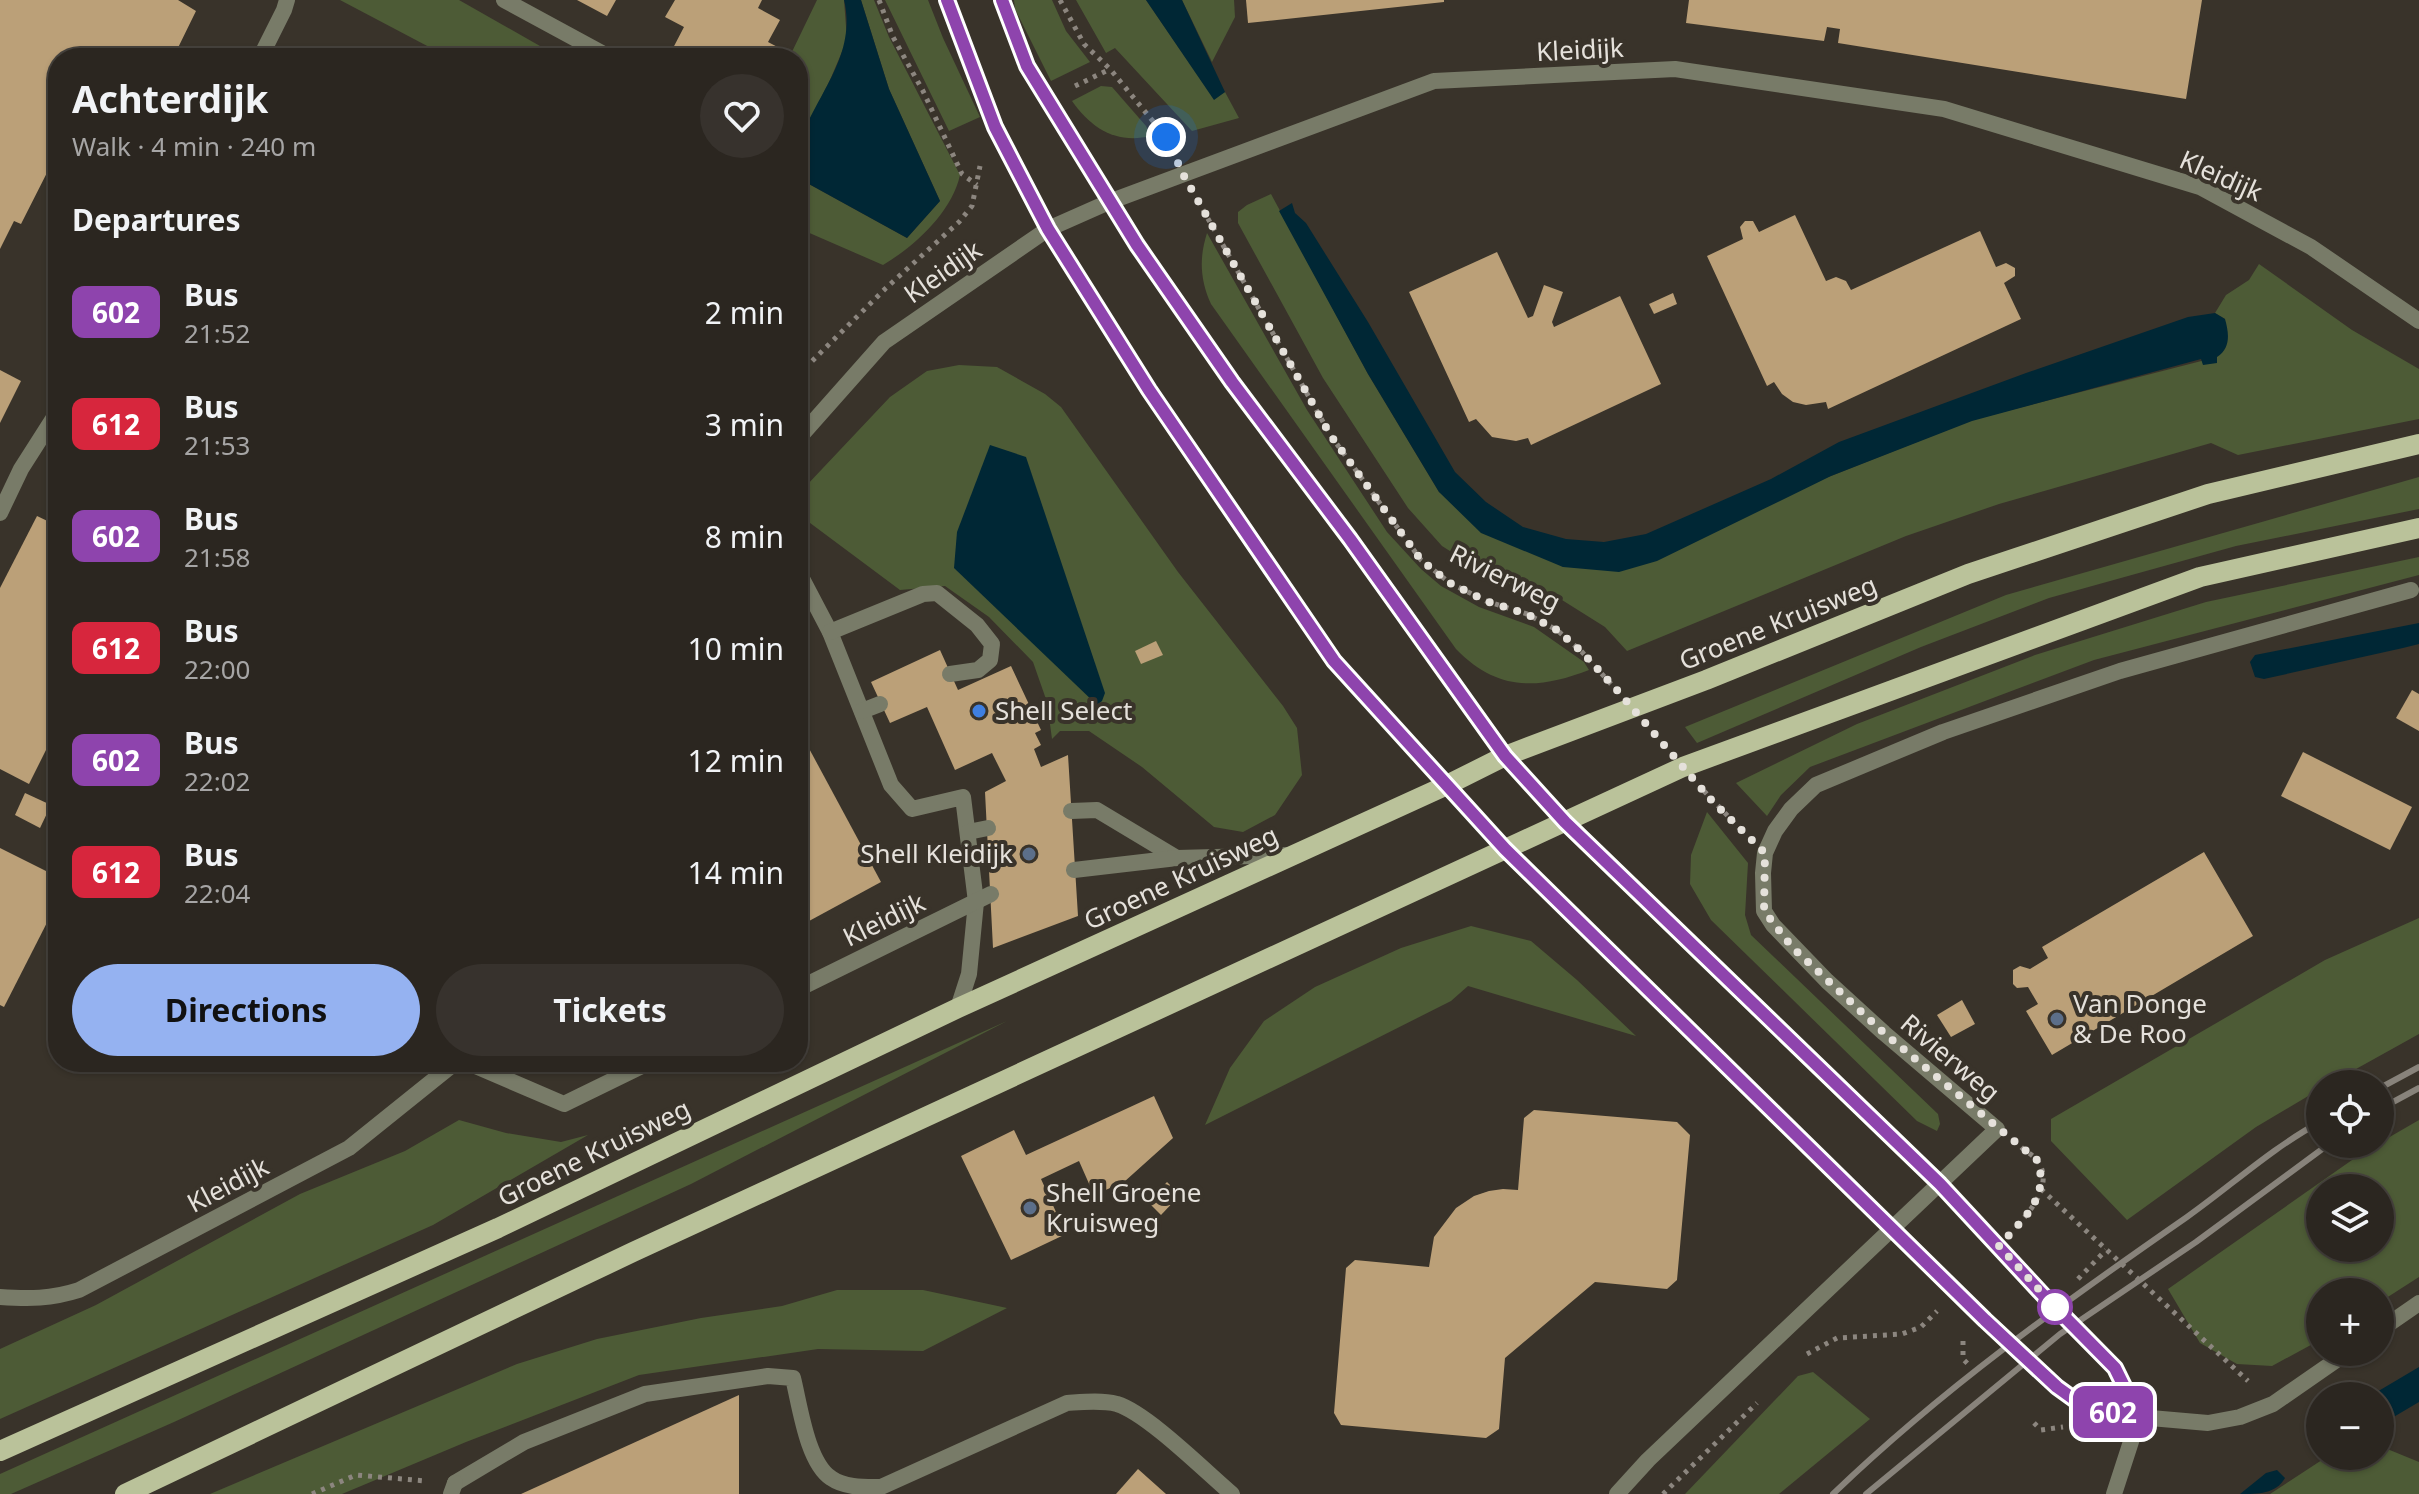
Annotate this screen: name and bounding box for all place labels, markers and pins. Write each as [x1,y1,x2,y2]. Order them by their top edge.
place label: Shell Select [995,692,1132,728]
marker: Shell Select [970,702,988,720]
place label: Shell Kleidijk [860,835,1013,871]
marker: Shell Kleidijk [1020,845,1038,863]
place label: Van Donge & De Roo [2073,985,2207,1051]
marker: Van Donge & De Roo [2048,1010,2066,1028]
place label: Shell Groene Kruisweg [1046,1174,1201,1240]
marker: Shell Groene Kruisweg [1021,1199,1039,1217]
unlabelled marker [2038,1290,2072,1324]

